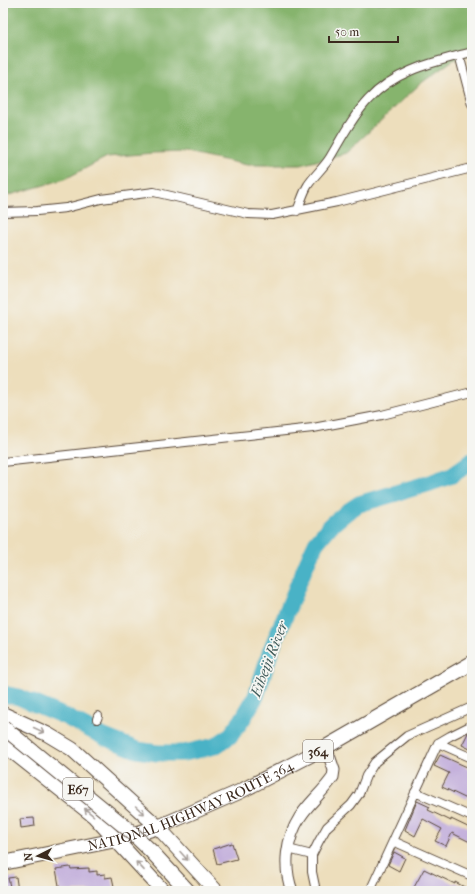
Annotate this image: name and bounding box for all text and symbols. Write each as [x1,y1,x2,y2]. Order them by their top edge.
scale bar [329,18,398,44]
text: 50 m [335,25,359,39]
water label: Eiheiji River [246,617,292,700]
one-way arrow [32,726,44,734]
road number: 364 [303,740,333,762]
street label: NATIONAL HIGHWAY ROUTE 364 [86,757,297,855]
road number: E67 [63,778,93,800]
one-way arrow [134,806,145,815]
one-way arrow [84,808,95,817]
north arrow [18,836,58,876]
one-way arrow [179,851,189,861]
text: N [22,852,35,862]
one-way arrow [135,860,144,871]

